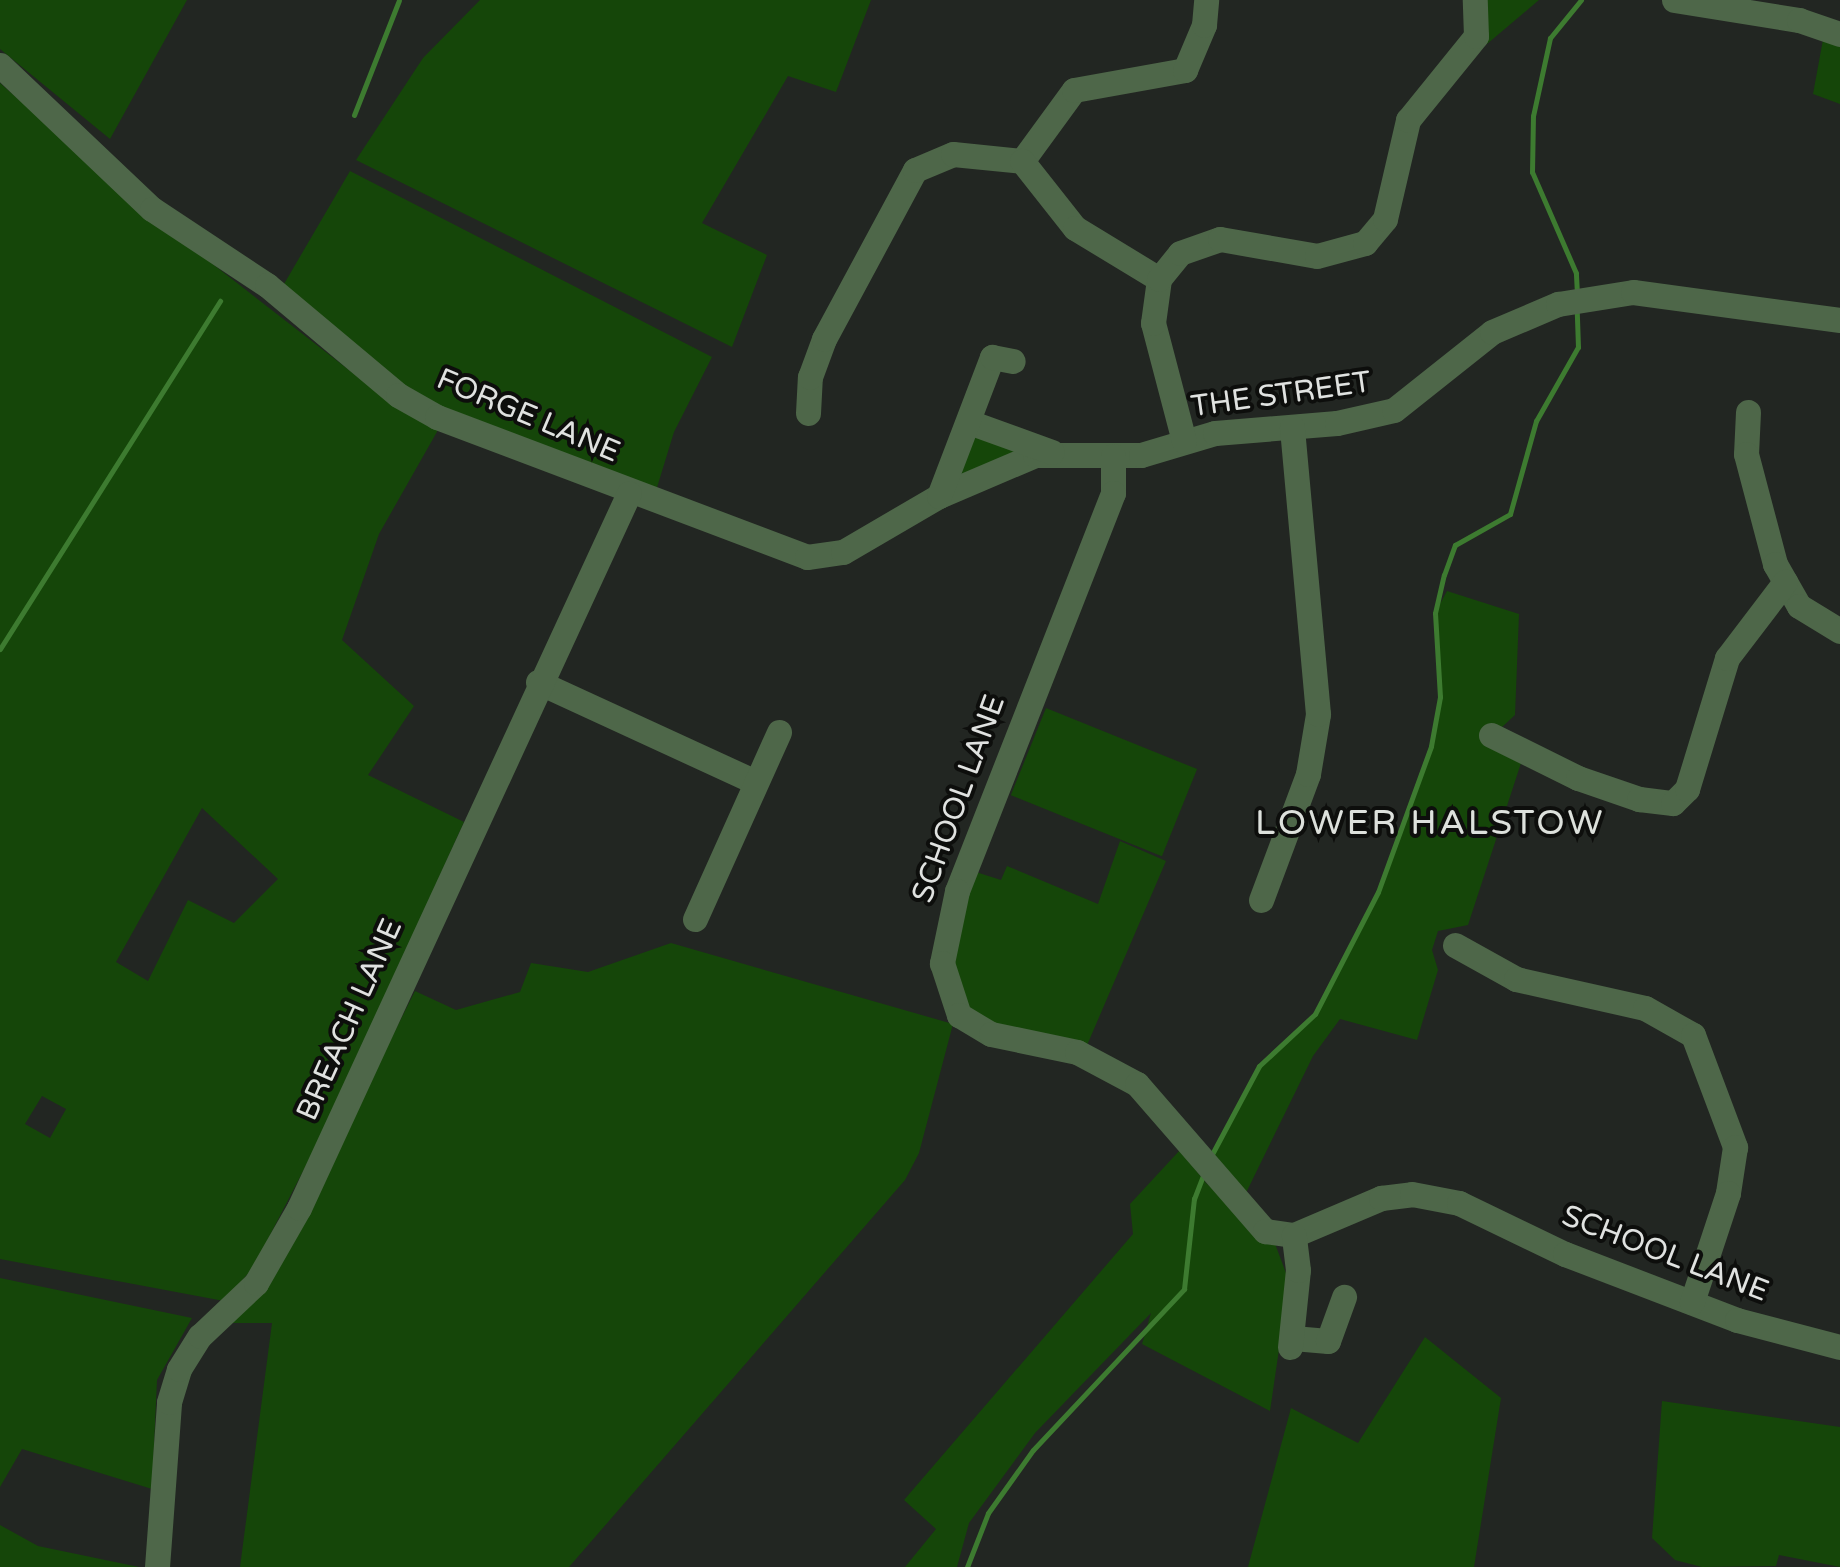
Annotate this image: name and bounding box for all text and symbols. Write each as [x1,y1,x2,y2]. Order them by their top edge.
street label: FORGE LANE [431,361,625,471]
street label: THE STREET [1189,365,1373,425]
street label: SCHOOL LANE [905,690,1013,908]
district label: LOWER HALSTOW [1255,802,1605,844]
street label: BREACH LANE [289,914,411,1126]
street label: SCHOOL LANE [1557,1198,1773,1310]

